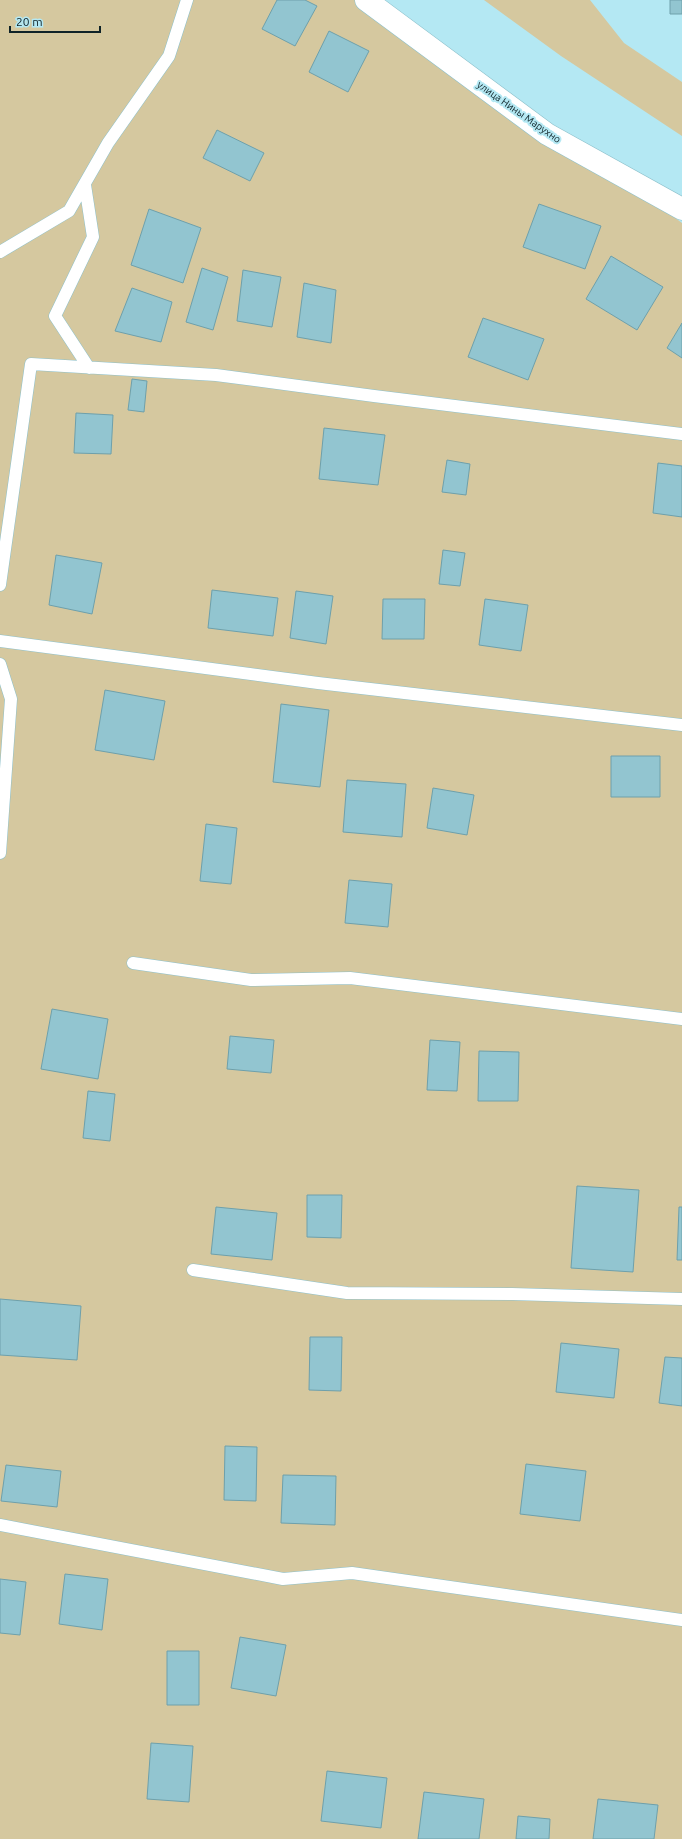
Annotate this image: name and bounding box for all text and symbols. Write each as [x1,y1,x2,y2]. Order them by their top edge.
scale bar [10,8,100,34]
text: 20 m [16,15,43,28]
street label: улица Нины Марухно [475,79,563,145]

